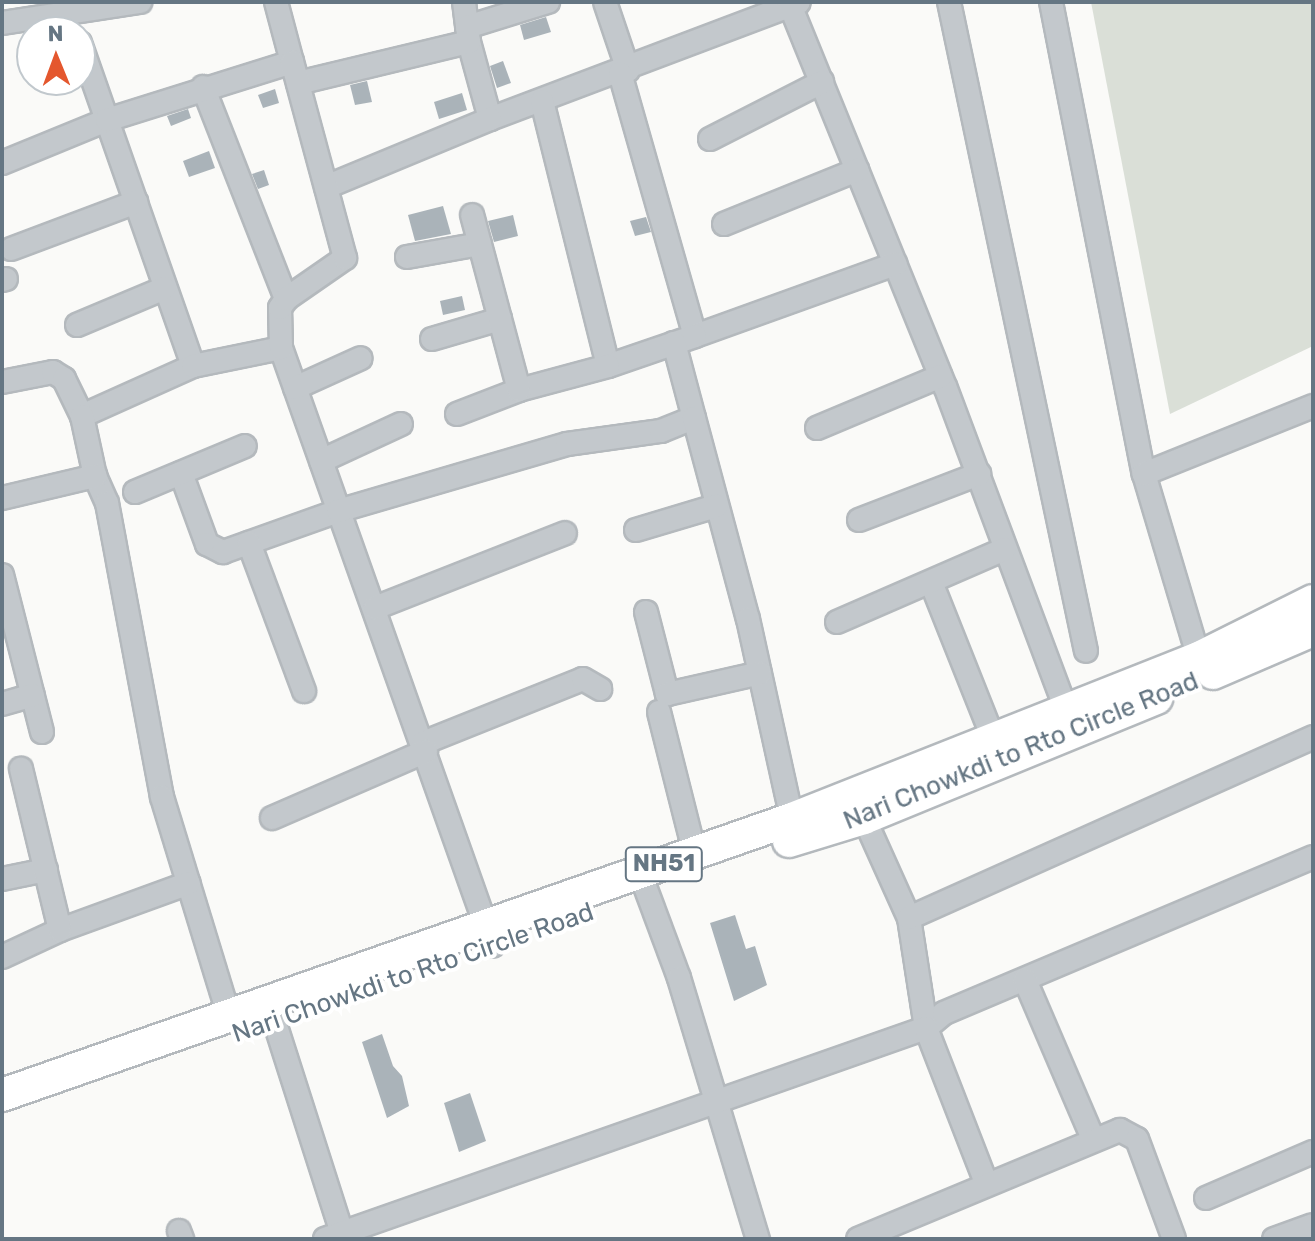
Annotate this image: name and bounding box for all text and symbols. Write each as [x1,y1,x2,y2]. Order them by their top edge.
north arrow [16,16,96,96]
text: N [47,20,64,47]
street label: Nari Chowkdi to Rto Circle Road [839,665,1203,837]
road number: NH51 [624,844,704,884]
street label: Nari Chowkdi to Rto Circle Road [228,896,598,1050]

